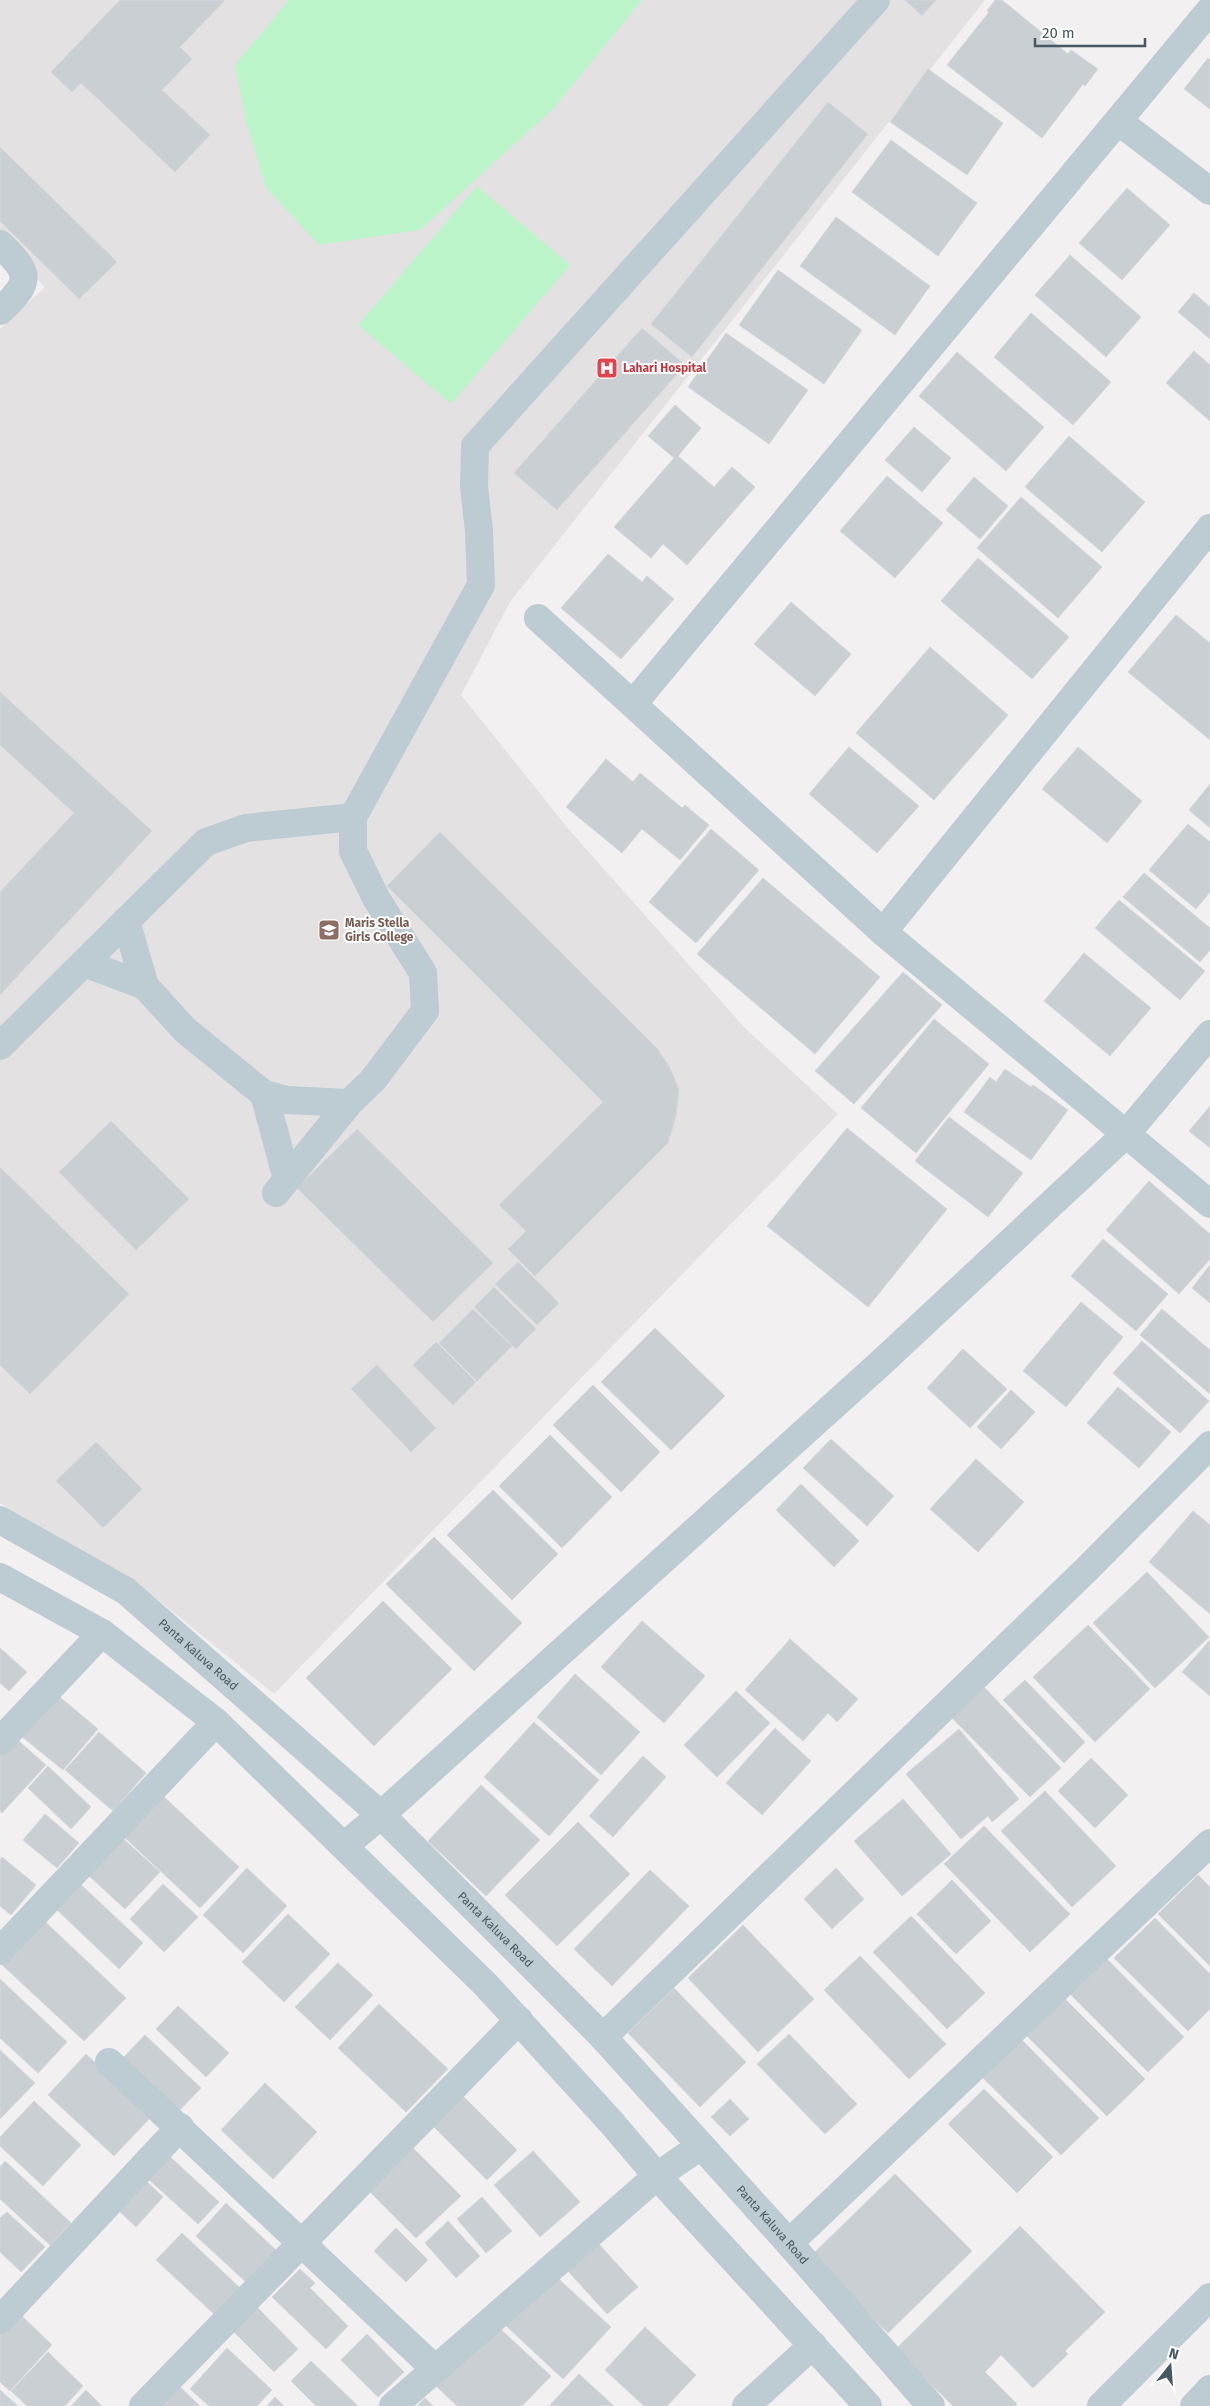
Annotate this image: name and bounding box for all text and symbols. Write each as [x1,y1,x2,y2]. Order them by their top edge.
scale bar [1035,15,1145,47]
text: 20 m [1042,24,1075,42]
hospital icon: Lahari Hospital [595,356,619,380]
place label: Lahari Hospital [623,361,706,375]
place label: Maris Stella Girls College [345,916,414,944]
school or university icon: Maris Stella Girls College [317,918,341,942]
street label: Panta Kaluva Road [156,1616,241,1693]
street label: Panta Kaluva Road [455,1889,536,1970]
street label: Panta Kaluva Road [734,2183,811,2267]
north arrow [1145,2341,1195,2391]
text: N [1167,2345,1181,2364]

